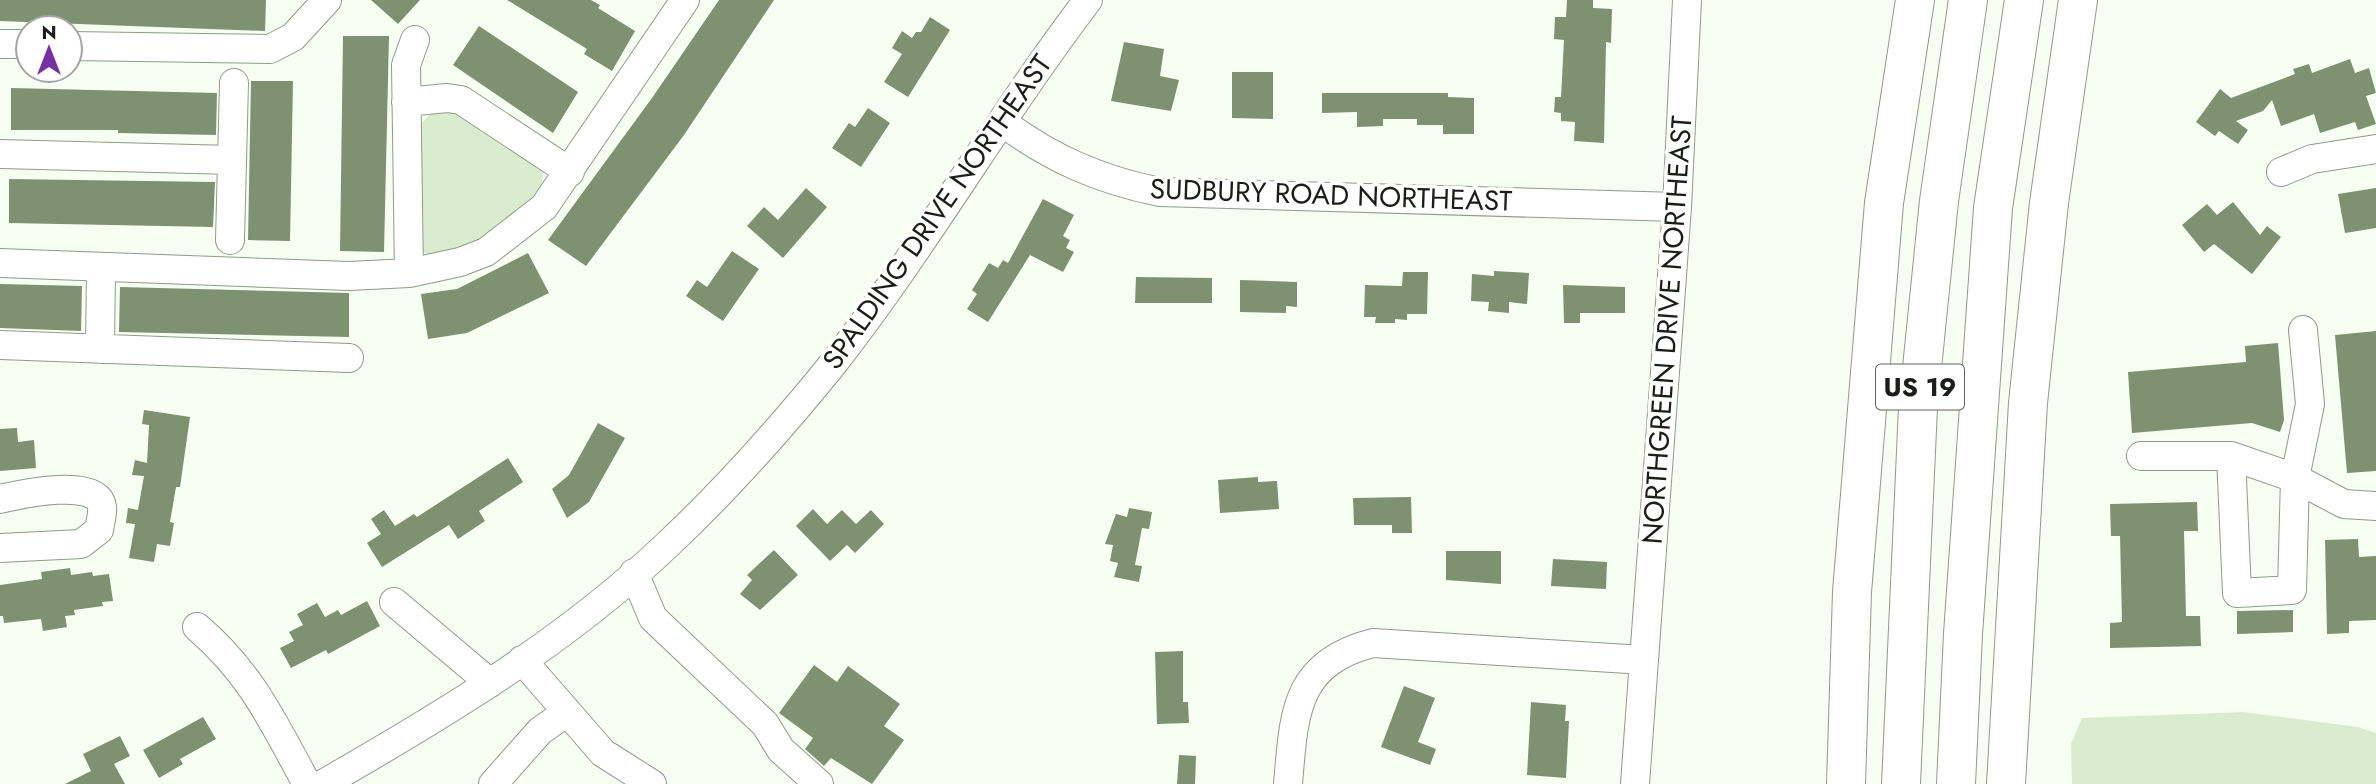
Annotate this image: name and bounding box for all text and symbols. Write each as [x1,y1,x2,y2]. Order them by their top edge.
north arrow [14,14,84,84]
text: N [41,19,57,46]
street label: SPALDING DRIVE NORTHEAST [812,46,1062,378]
street label: NORTHGREEN DRIVE NORTHEAST [1632,114,1702,546]
street label: SUDBURY ROAD NORTHEAST [1149,168,1513,222]
road number: US 19 [1876,364,1964,410]

